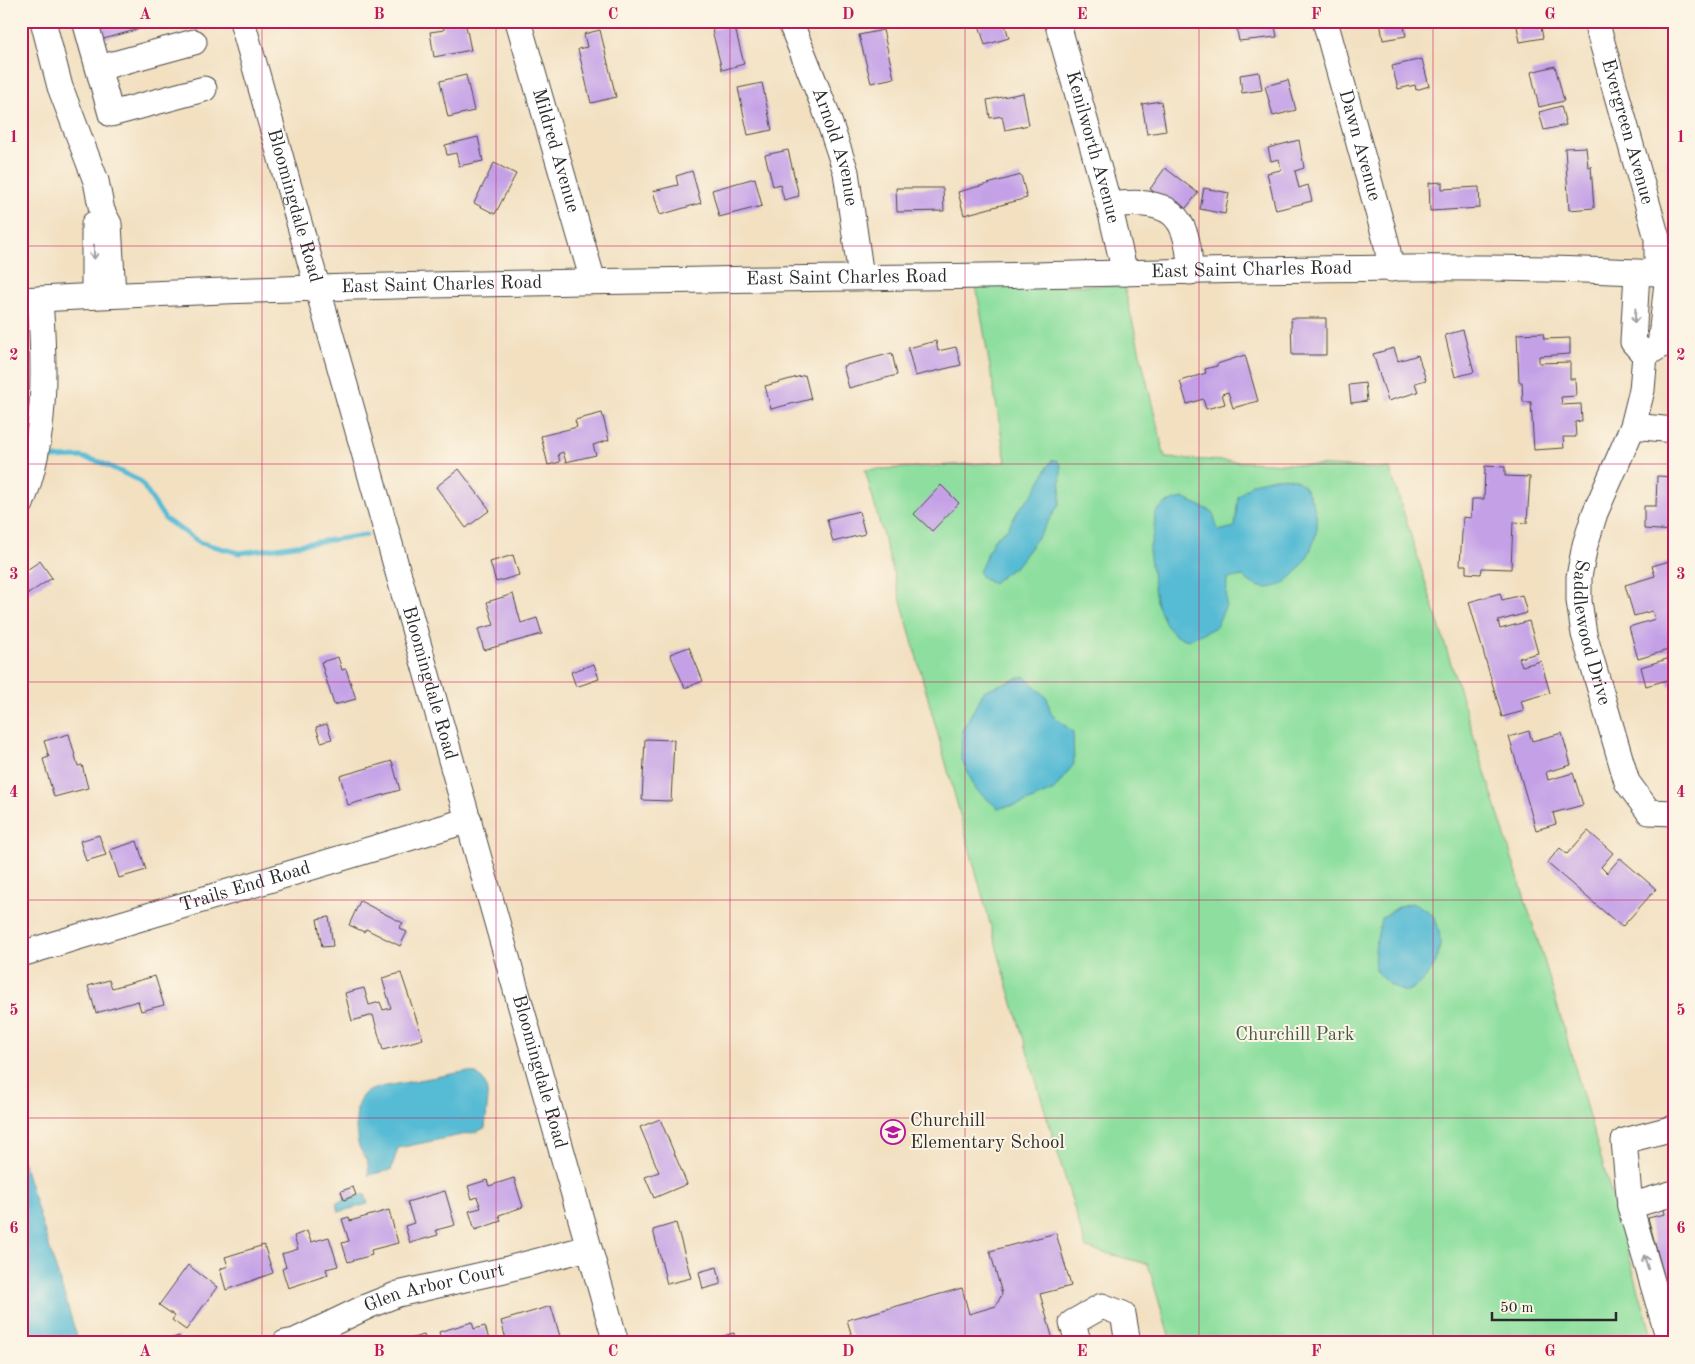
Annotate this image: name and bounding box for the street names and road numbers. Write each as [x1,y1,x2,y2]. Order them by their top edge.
street label: Evergreen Avenue [1598,57,1657,207]
street label: Kenilworth Avenue [1062,69,1122,225]
street label: Arnold Avenue [808,85,860,207]
street label: Mildred Avenue [529,86,582,215]
street label: Dawn Avenue [1335,88,1384,203]
street label: Bloomingdale Road [264,127,325,285]
street label: East Saint Charles Road [1151,259,1352,282]
street label: East Saint Charles Road [746,267,948,289]
street label: East Saint Charles Road [341,273,543,297]
street label: Saddlewood Drive [1569,558,1614,707]
street label: Bloomingdale Road [399,604,460,762]
street label: Trails End Road [177,858,313,915]
street label: Bloomingdale Road [509,993,570,1151]
street label: Glen Arbor Court [361,1261,506,1316]

